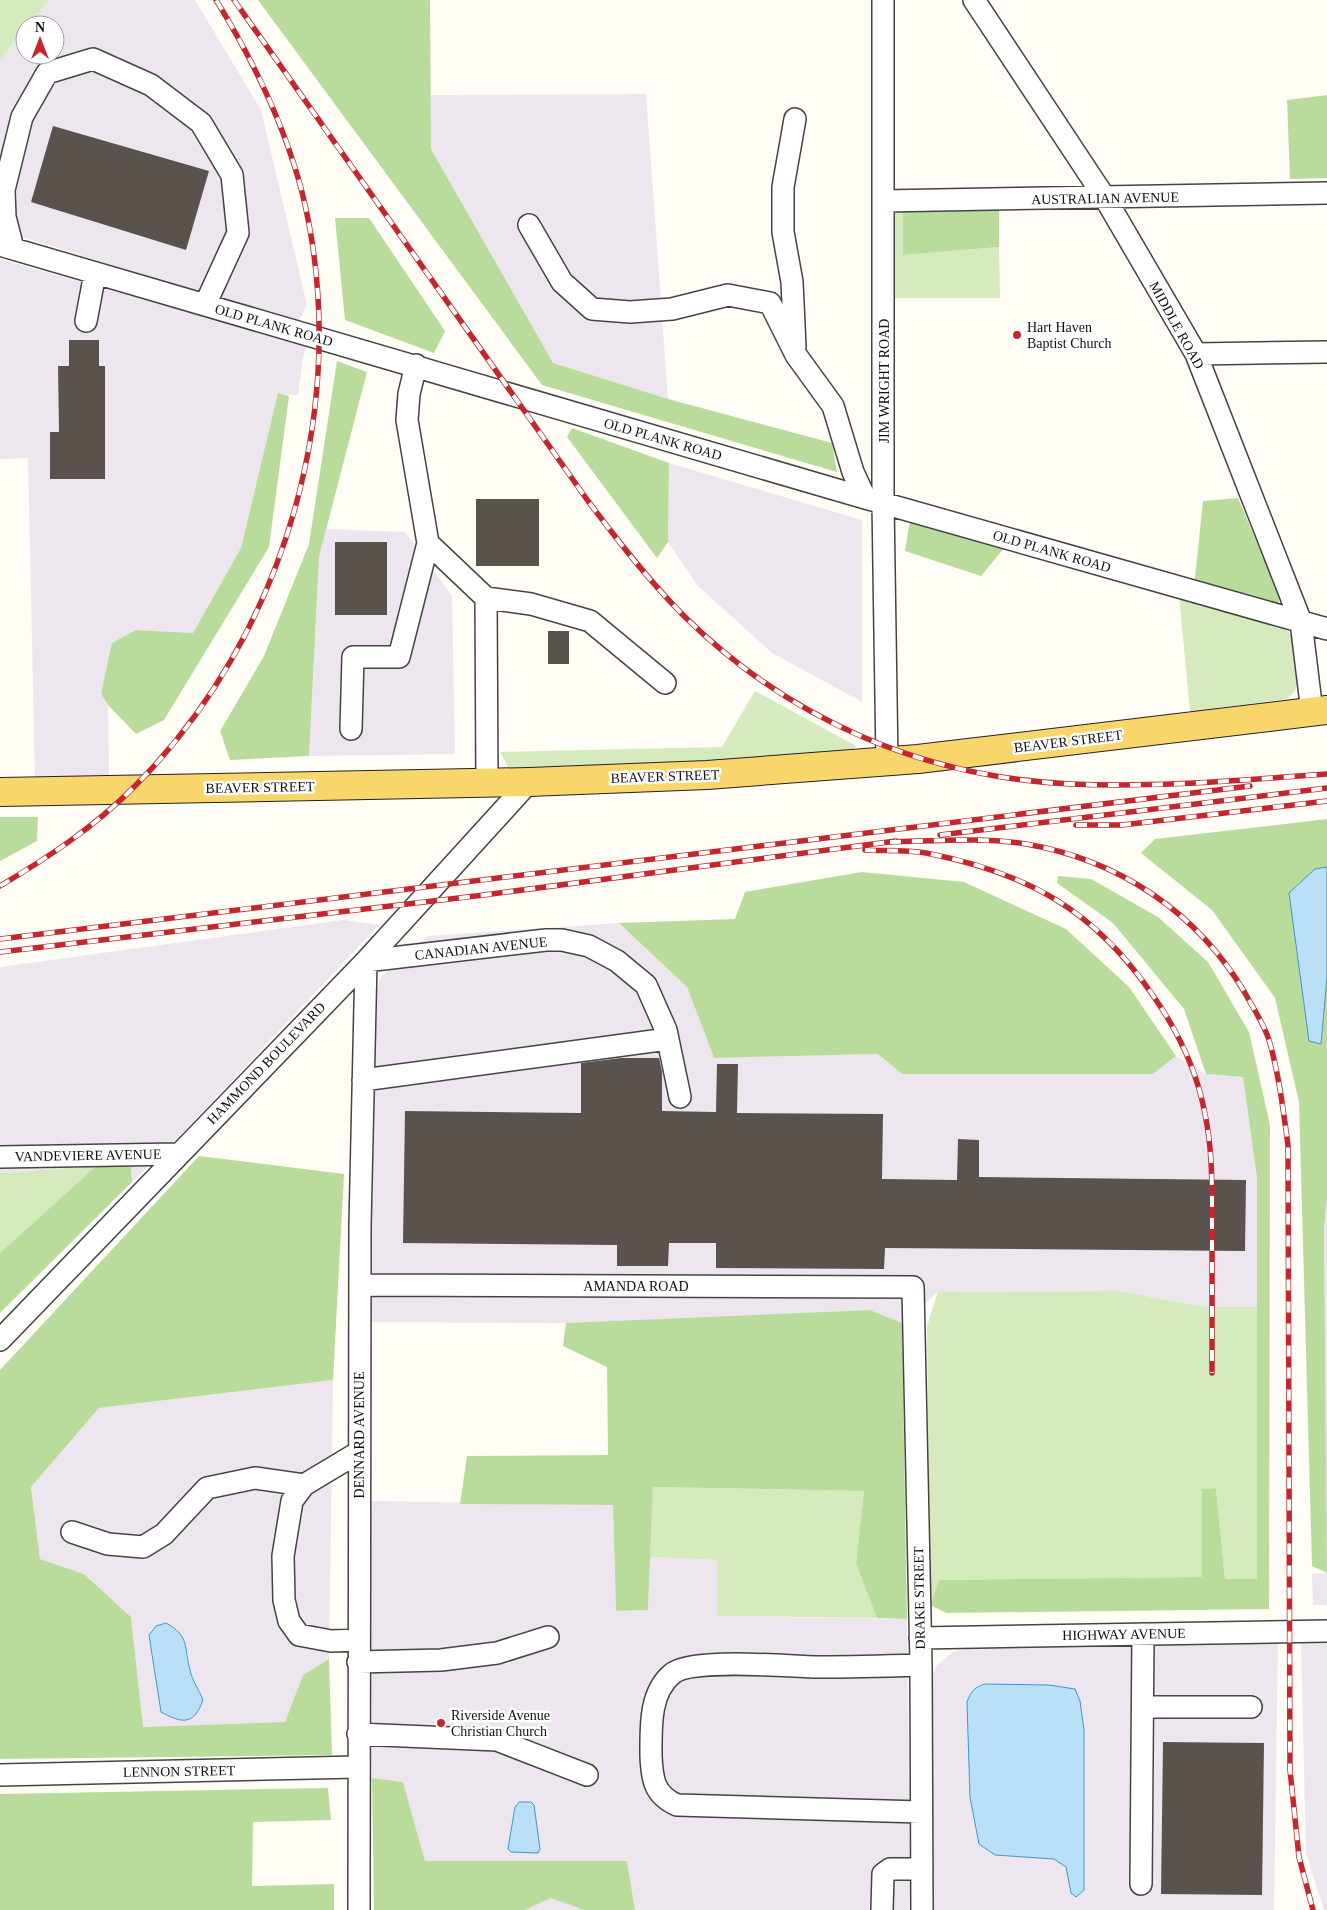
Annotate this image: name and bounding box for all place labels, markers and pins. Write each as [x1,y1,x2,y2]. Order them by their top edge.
place label: Hart Haven Baptist Church [1027,320,1111,351]
marker: Hart Haven Baptist Church [1011,329,1023,341]
place label: Riverside Avenue Christian Church [451,1708,550,1739]
marker: Riverside Avenue Christian Church [435,1717,447,1729]

